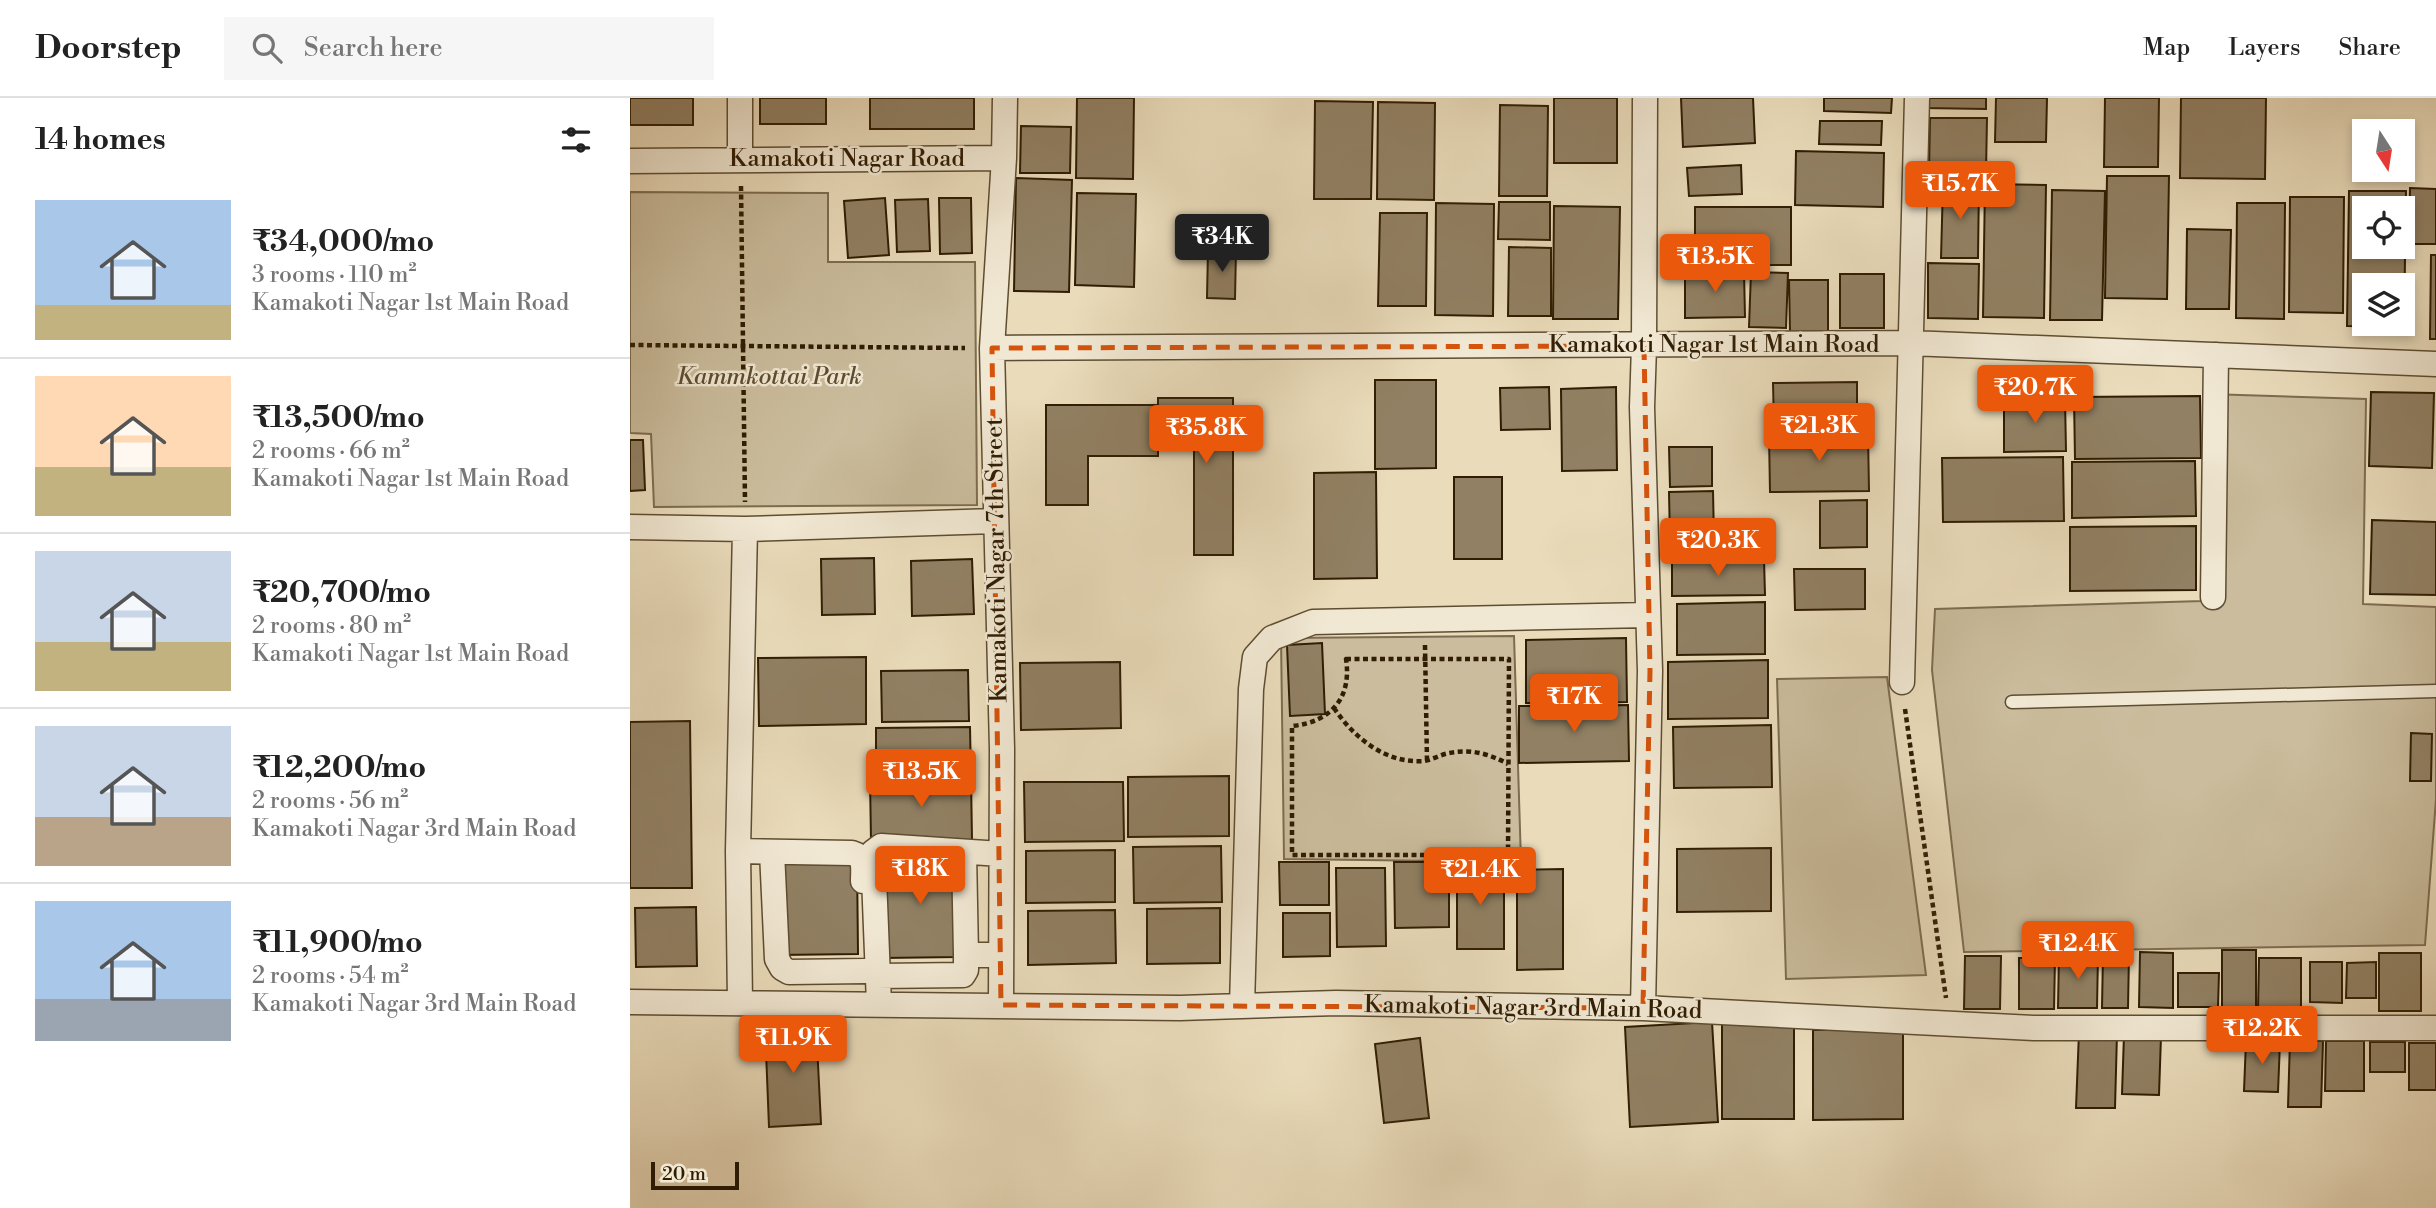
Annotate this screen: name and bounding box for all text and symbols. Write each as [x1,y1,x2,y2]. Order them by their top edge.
search box [224,17,714,80]
text: Doorstep [35,28,182,69]
icon: search [248,29,286,67]
text: Search here [304,32,443,64]
text: Map [2143,33,2190,63]
text: Layers [2228,33,2300,63]
text: Share [2338,33,2401,63]
north arrow [2352,119,2415,182]
map controls [2352,119,2415,336]
text: 14 homes [35,121,166,159]
icon: filters [557,121,595,159]
street label: Kamakoti Nagar Road [729,144,965,174]
pin: ₹15.7K [1903,162,2017,221]
text: ₹15.7K [1921,170,1999,198]
button: locate [2352,196,2415,259]
pin: ₹34K [1181,214,1263,274]
text: ₹34,000/mo [252,223,434,261]
text: ₹34K [1191,223,1253,251]
icon: home [91,228,175,312]
pin: ₹13.5K [1658,234,1772,294]
text: ₹13.5K [1676,243,1754,271]
text: 3 rooms · 110 m² [252,261,416,289]
button: layers [2352,273,2415,336]
text: Kamakoti Nagar 1st Main Road [252,289,569,317]
street label: Kamakoti Nagar 1st Main Road [1549,330,1880,360]
park label: Kammkottai Park [676,362,862,392]
pin: ₹20.7K [1978,366,2092,425]
text: ₹20.7K [1993,374,2077,402]
text: ₹13,500/mo [252,399,425,437]
icon: home [91,404,175,488]
pin: ₹21.3K [1762,404,1876,463]
pin: ₹35.8K [1149,406,1263,465]
text: ₹21.3K [1780,412,1858,440]
text: ₹35.8K [1165,414,1247,442]
street label: Kamakoti Nagar 7th Street [980,417,1014,703]
text: 2 rooms · 66 m² [252,437,410,465]
text: Kamakoti Nagar 1st Main Road [252,465,569,493]
pin: ₹20.3K [1661,518,1775,578]
text: ₹20.3K [1676,527,1760,555]
text: ₹20,700/mo [252,574,431,612]
icon: home [91,579,175,663]
text: 2 rooms · 80 m² [252,612,411,640]
text: Kamakoti Nagar 1st Main Road [252,640,569,668]
pin: ₹17K [1533,674,1615,734]
text: ₹17K [1546,683,1602,711]
text: ₹12,200/mo [252,749,426,787]
pin: ₹13.5K [864,750,978,809]
icon: home [91,754,175,838]
text: ₹13.5K [882,758,960,786]
text: 2 rooms · 56 m² [252,787,408,815]
text: Kamakoti Nagar 3rd Main Road [252,815,576,843]
pin: ₹18K [879,846,961,906]
pin: ₹21.4K [1423,848,1537,907]
text: ₹18K [891,855,949,883]
text: ₹21.4K [1440,856,1520,884]
pin: ₹12.4K [2021,922,2135,981]
text: ₹11,900/mo [252,924,423,962]
icon: home [91,929,175,1013]
text: ₹12.4K [2038,930,2118,958]
text: 2 rooms · 54 m² [252,962,409,990]
text: Kamakoti Nagar 3rd Main Road [252,990,576,1018]
street label: Kamakoti Nagar 3rd Main Road [1364,990,1703,1026]
pin: ₹12.2K [2205,1006,2319,1066]
text: ₹12.2K [2222,1015,2302,1043]
pin: ₹11.9K [736,1016,850,1075]
text: ₹11.9K [755,1024,831,1052]
scale bar [651,1159,738,1191]
text: 20 m [662,1162,706,1186]

